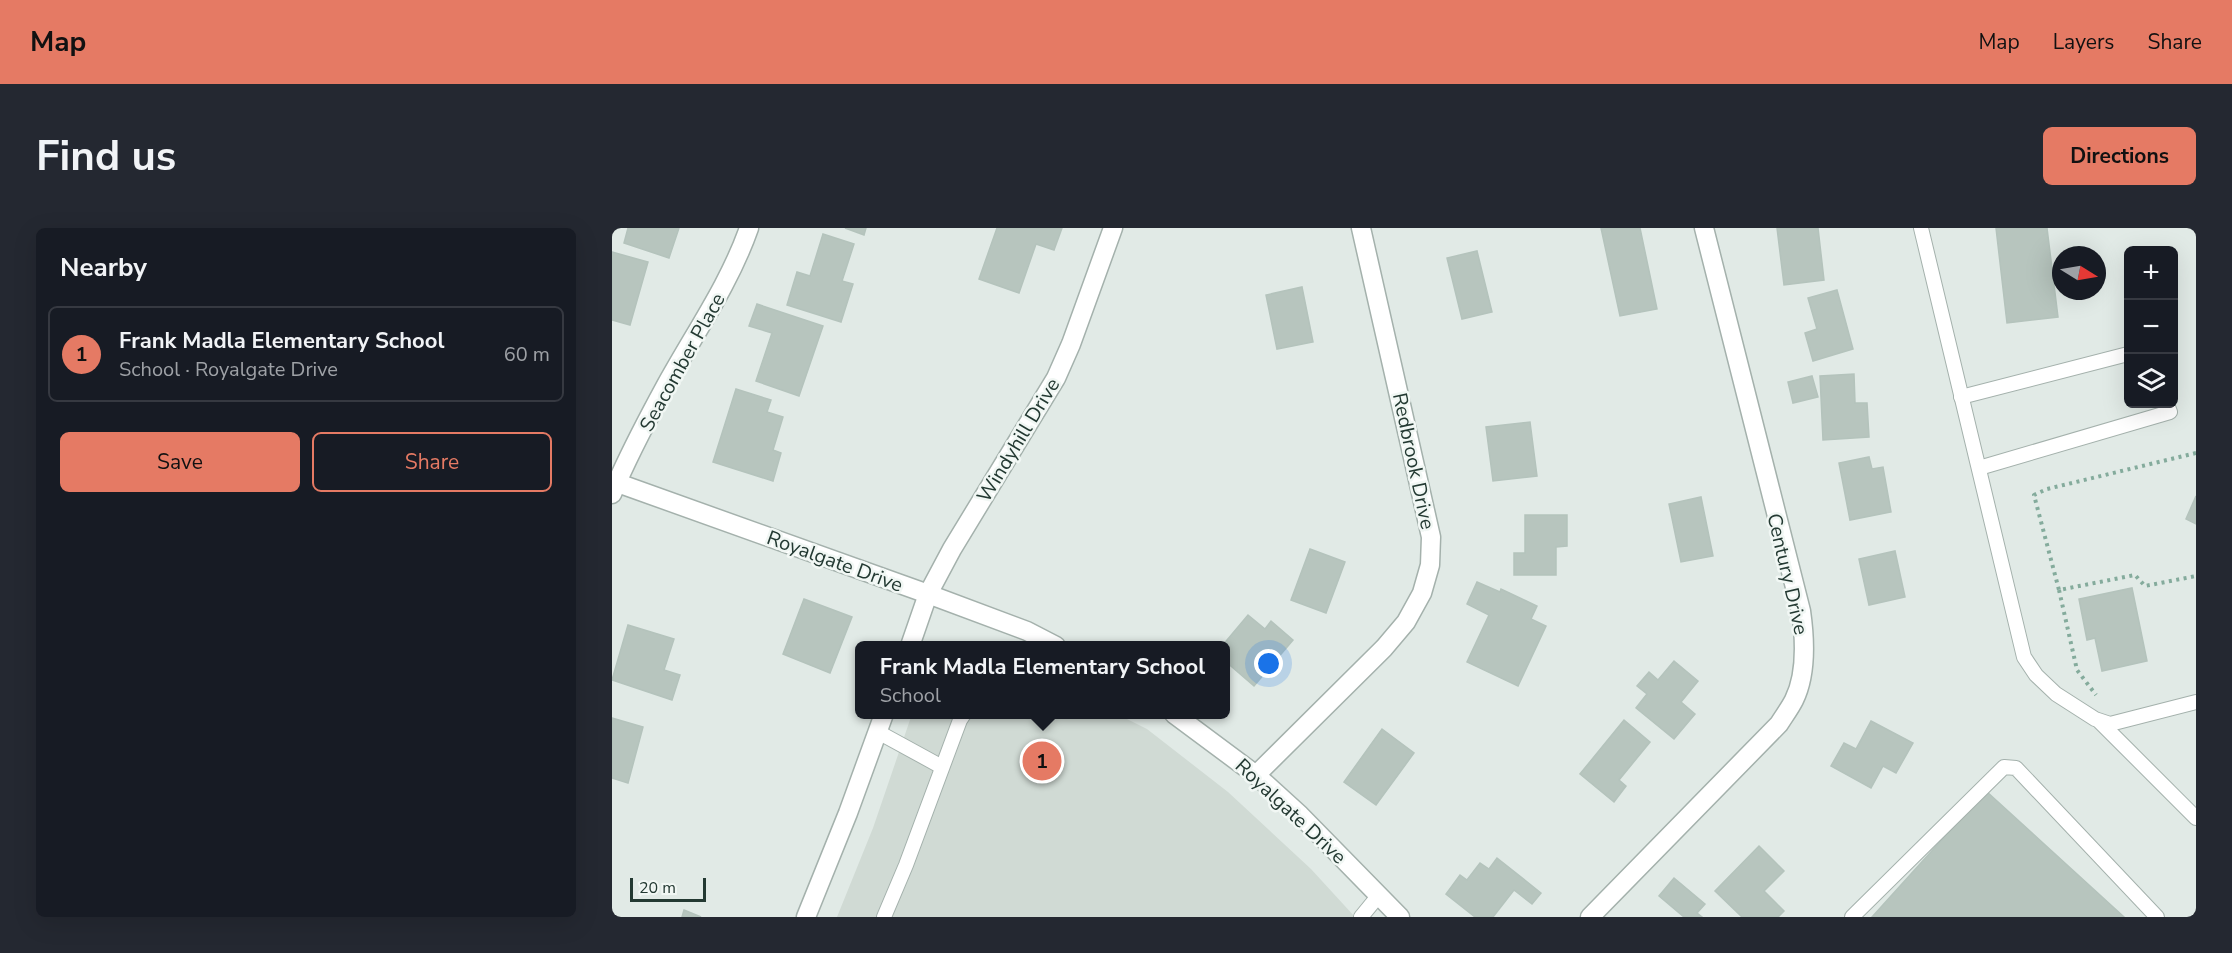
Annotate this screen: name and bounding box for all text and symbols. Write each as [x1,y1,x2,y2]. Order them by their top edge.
text: Map [30,23,86,61]
text: Map [1978,28,2020,56]
text: Layers [2053,28,2114,56]
text: Share [2147,28,2202,56]
button: Directions [2043,127,2196,185]
text: Find us [36,128,176,185]
north arrow [2052,246,2106,300]
map controls [2124,246,2178,408]
button: + [2124,246,2178,300]
text: Nearby [60,250,147,285]
street label: Seacomber Place [633,288,732,436]
button: − [2124,300,2178,354]
text: Frank Madla Elementary School [119,326,444,356]
text: 1 [76,341,88,368]
text: 60 m [504,341,550,368]
button: layers [2124,354,2178,408]
text: School · Royalgate Drive [119,356,338,383]
street label: Windyhill Drive [971,373,1066,507]
street label: Redbrook Drive [1386,390,1441,532]
button: Save [60,432,300,492]
button: Share [312,432,552,492]
street label: Century Drive [1760,511,1815,637]
street label: Royalgate Drive [763,524,907,599]
popup [855,641,1230,719]
your location [1254,649,1283,678]
text: Frank Madla Elementary School [880,652,1205,682]
text: School [880,682,941,709]
pin: 1 [1022,738,1062,784]
street label: Royalgate Drive [1229,753,1352,870]
scale bar [630,875,706,902]
text: 20 m [639,877,676,899]

